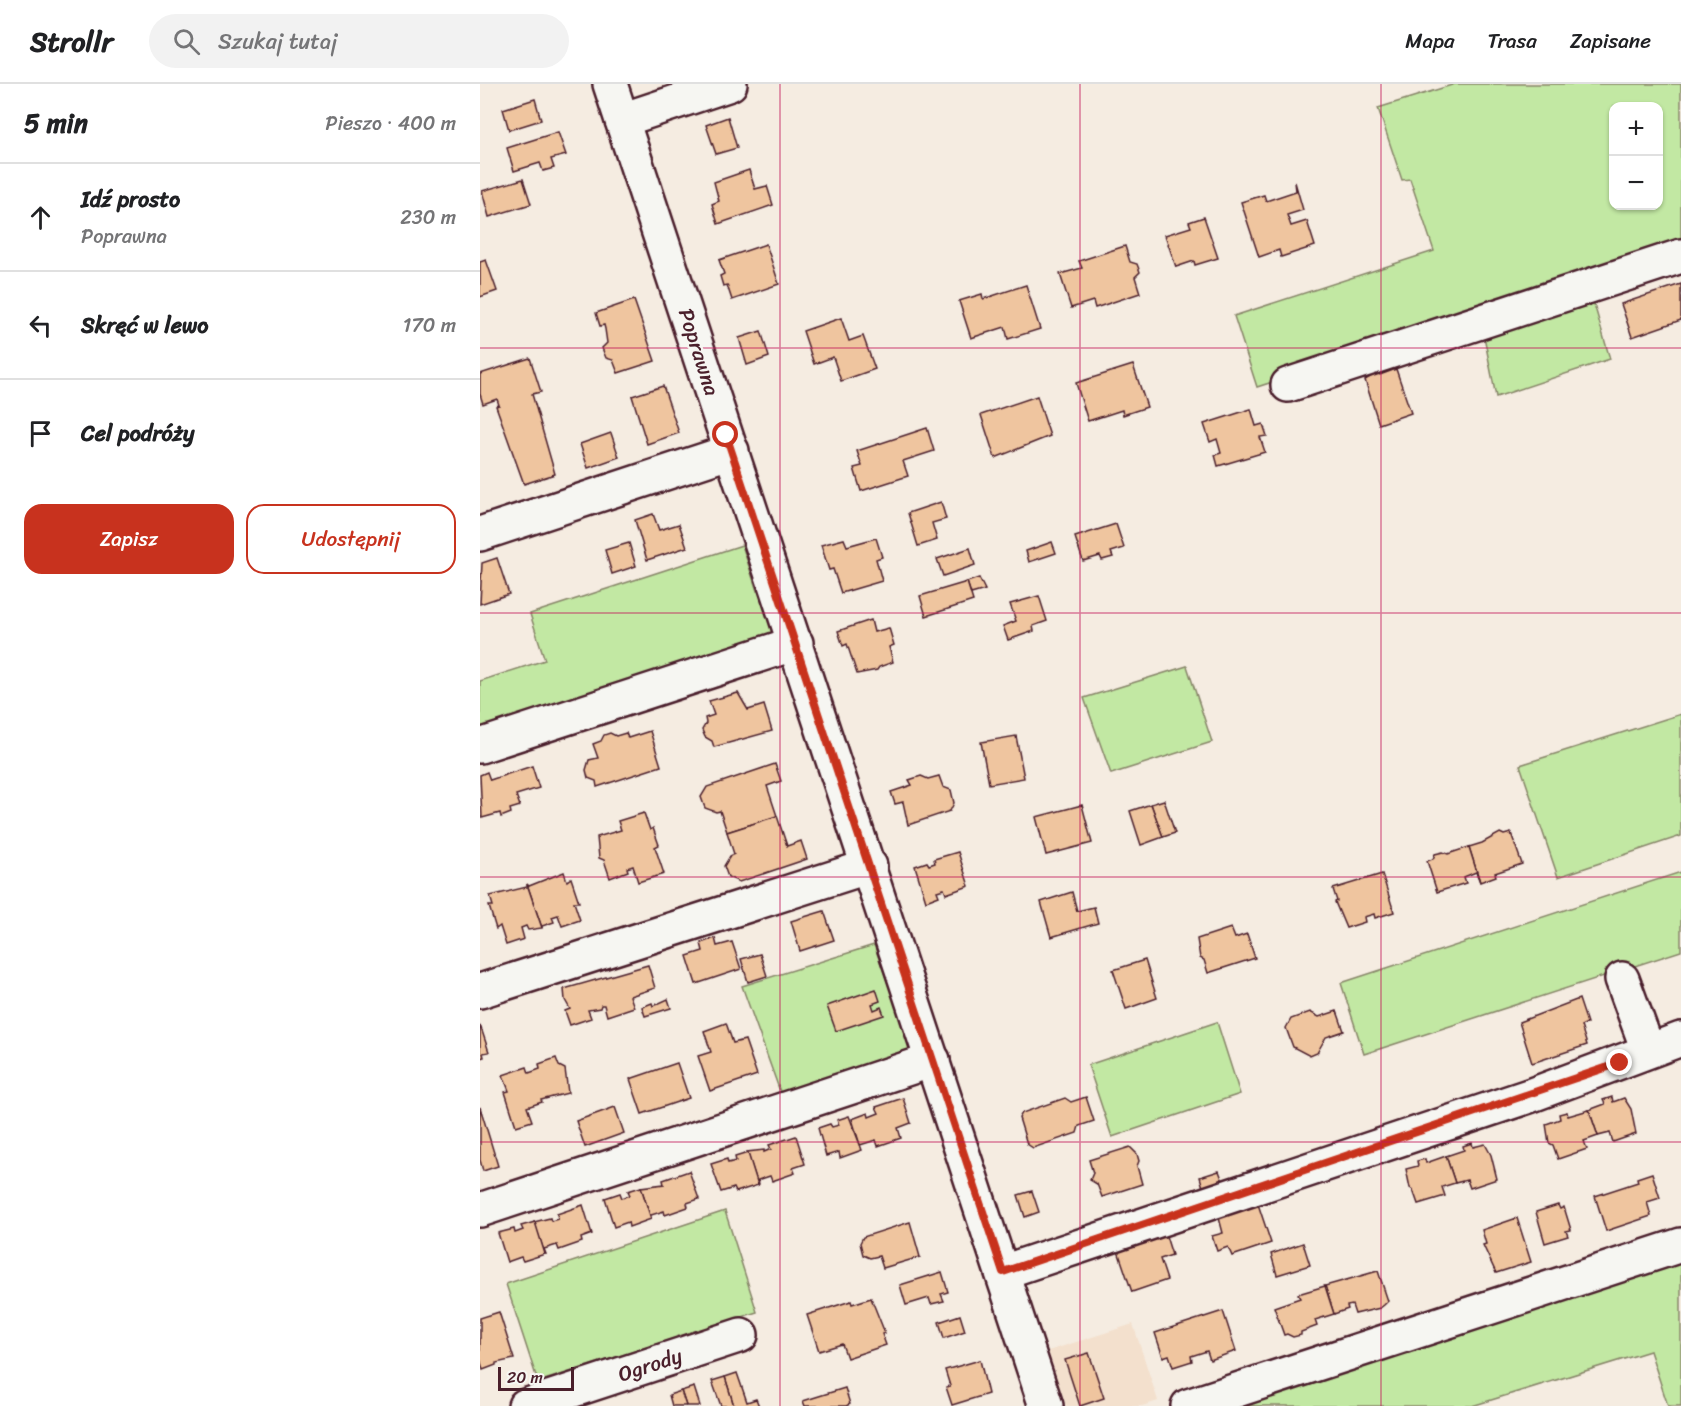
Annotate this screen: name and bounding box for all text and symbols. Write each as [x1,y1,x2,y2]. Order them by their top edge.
search box [149,14,569,68]
text: Strollr [30,17,113,66]
text: Szukaj tutaj [218,22,337,61]
text: Mapa [1405,22,1455,60]
text: Trasa [1488,22,1537,60]
text: Zapisane [1570,22,1651,60]
icon: search [170,25,203,58]
text: 5 min [24,100,88,146]
map controls [1609,102,1663,210]
button: + [1609,102,1663,156]
text: Pieszo · 400 m [325,106,456,141]
button: − [1609,156,1663,210]
text: Idź prosto [81,180,180,219]
text: 230 m [400,200,456,235]
icon: ahead [24,201,57,234]
text: Poprawna [81,219,167,254]
street label: Poprawna [667,303,731,401]
text: Skręć w lewo [81,306,208,345]
text: 170 m [403,308,456,343]
icon: left [24,309,57,342]
text: Cel podróży [81,414,194,453]
icon: arrive [24,417,57,450]
route start [712,421,738,447]
button: Zapisz [24,504,234,574]
button: Udostępnij [246,504,456,574]
route end [1606,1049,1632,1075]
street label: Ogrody [613,1337,687,1393]
text: 20 m [507,1363,543,1392]
scale bar [498,1364,574,1392]

